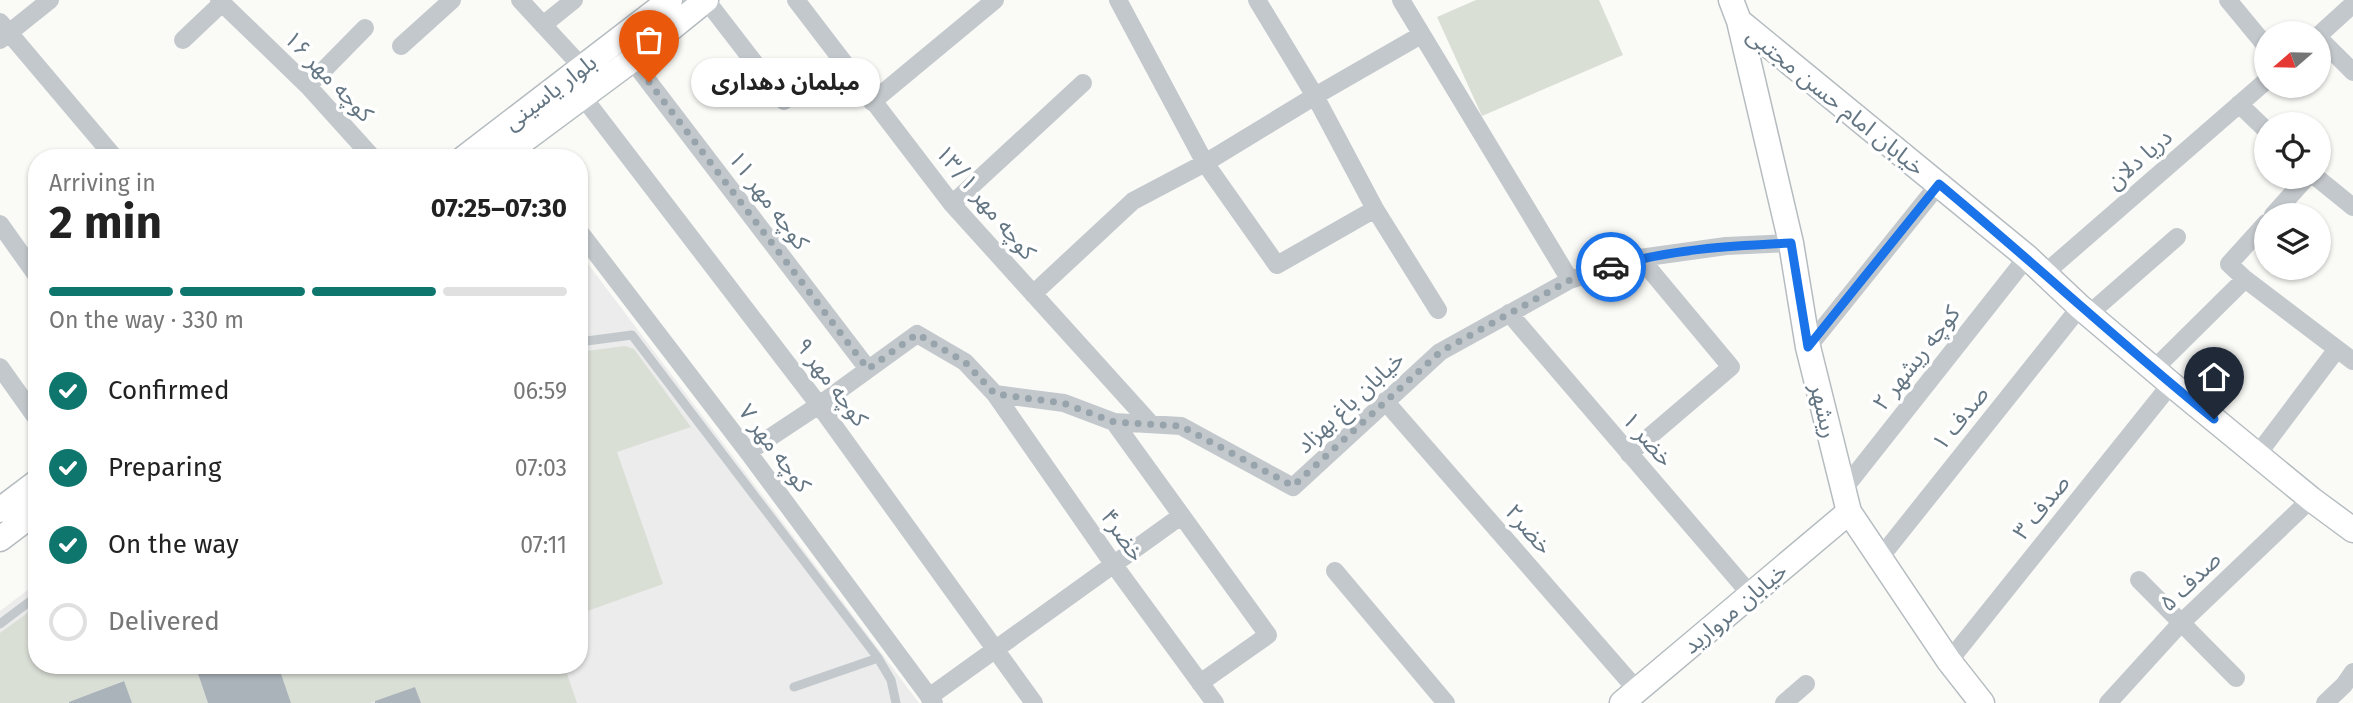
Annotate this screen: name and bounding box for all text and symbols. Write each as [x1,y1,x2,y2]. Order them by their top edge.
pin [619,10,679,82]
icon: bag [630,21,668,59]
street label: خیابان امام حسن مجتبی [1739,21,1931,185]
north arrow [2254,21,2331,98]
map controls [2254,21,2331,280]
street label: کوچه مهر ۱۶ [278,24,380,129]
street label: بلوار یاسینی [498,48,602,136]
callout: مبلمان دهداری [691,57,880,106]
text: مبلمان دهداری [711,68,860,96]
button: locate [2254,112,2331,189]
street label: دریا دلان [2100,123,2178,195]
street label: کوچه مهر ۱۳/۱ [929,139,1043,266]
street label: کوچه مهر ۱۱ [722,145,816,256]
text: Arriving in [49,169,156,197]
text: 07:25–07:30 [431,193,567,224]
text: 2 min [49,195,162,250]
button: layers [2254,203,2331,280]
courier [1576,232,1646,302]
icon: car [1592,248,1630,286]
street label: کوچه ریشهر ۲ [1866,300,1967,417]
text: On the way · 330 m [49,306,244,334]
street label: کوچه مهر ۹ [789,332,875,433]
street label: خیابان باغ بهزاد [1290,345,1412,461]
pin [2184,347,2244,419]
icon: home [2195,358,2233,396]
icon: check [49,372,87,410]
text: Confirmed [108,375,229,406]
text: 06:59 [513,377,567,405]
street label: ریشهر [1804,380,1844,441]
street label: صدف ۱ [1926,380,1994,456]
street label: کوچه مهر ۷ [732,398,818,499]
street label: خضر ۱ [1617,406,1679,472]
icon: check [49,449,87,487]
text: Preparing [108,452,221,483]
text: 07:03 [515,454,567,482]
street label: صدف ۳ [2007,469,2075,545]
street label: خضر۲ [1500,498,1558,560]
street label: خضر۴ [1095,503,1151,567]
icon: check [49,526,87,564]
text: On the way [108,529,239,560]
text: 07:11 [520,531,567,559]
street label: صدف ۵ [2153,545,2227,617]
street label: خیابان مروارید [1677,556,1793,660]
text: Delivered [108,606,220,637]

